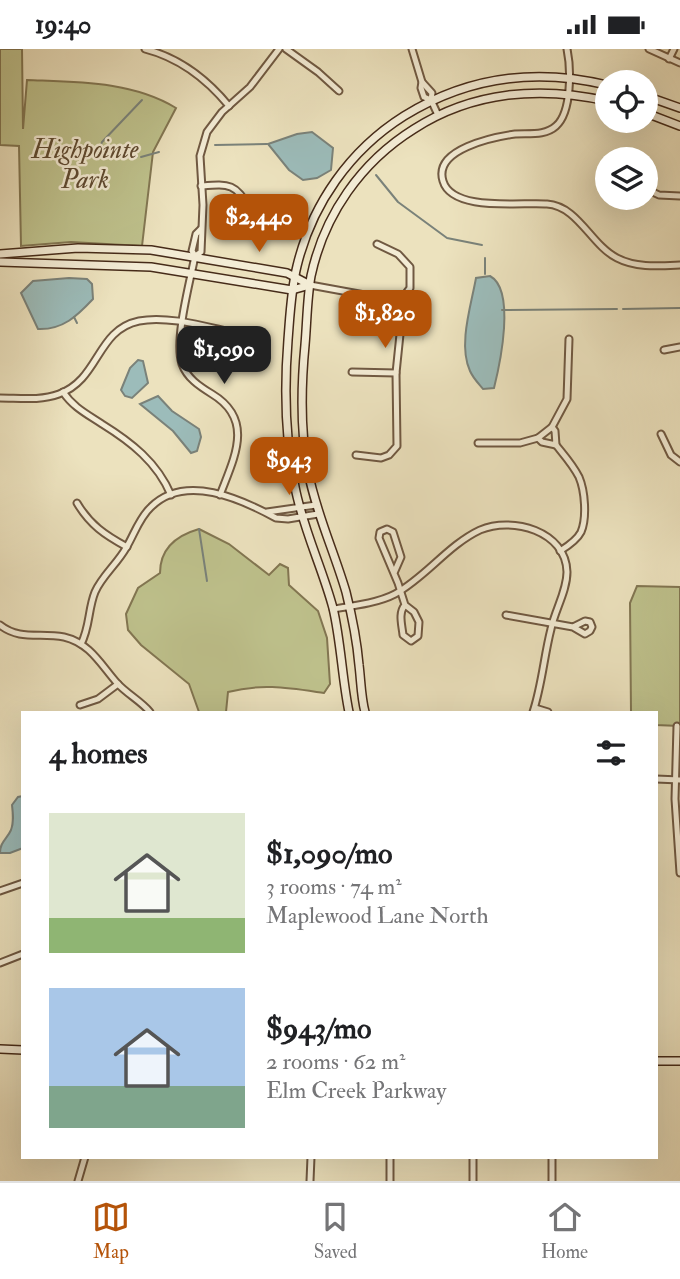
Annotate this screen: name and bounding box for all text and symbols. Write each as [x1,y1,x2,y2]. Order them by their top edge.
text: 19:40 [35,9,91,41]
map controls [595,70,658,210]
button: locate [595,70,658,133]
park label: Highpointe Park [31,134,139,196]
button: layers [595,147,658,210]
pin: $2,440 [202,195,316,254]
text: $2,440 [225,202,293,231]
pin: $1,820 [328,291,442,350]
text: $1,820 [355,298,415,327]
pin: $1,090 [167,327,281,386]
text: $1,090 [193,334,255,363]
pin: $943 [248,437,330,497]
text: $943 [266,445,312,474]
icon: filters [592,734,630,772]
text: 4 homes [49,735,148,772]
text: $1,090/mo [266,835,392,872]
icon: home [105,841,189,925]
text: 3 rooms · 74 m² [266,872,402,901]
text: Maplewood Lane North [266,901,488,930]
text: $943/mo [266,1010,371,1047]
icon: home [105,1016,189,1100]
text: 2 rooms · 62 m² [266,1047,405,1076]
text: Elm Creek Parkway [266,1076,446,1105]
tab: Map [92,1198,130,1264]
tab: Saved [314,1198,357,1264]
tab: Home [541,1198,588,1264]

